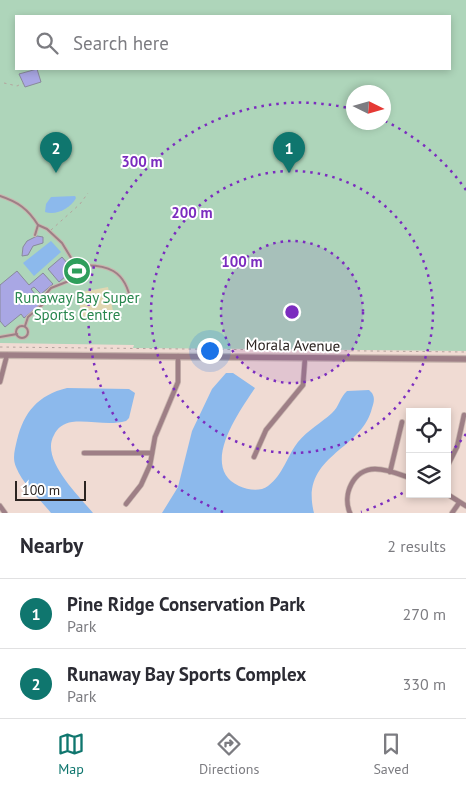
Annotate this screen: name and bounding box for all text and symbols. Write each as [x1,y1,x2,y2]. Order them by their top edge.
search box [15,15,451,70]
icon: search [33,29,61,57]
text: Search here [73,31,169,55]
north arrow [346,85,391,130]
pin: 2 [40,132,72,173]
pin: 1 [273,132,305,173]
text: 300 m [121,152,163,171]
text: 200 m [171,203,213,222]
text: 100 m [221,252,263,271]
sports icon: Runaway Bay Super Sports Centre [62,256,92,286]
place label: Runaway Bay Super Sports Centre [15,288,139,324]
centre of rings [283,303,301,321]
street label: Morala Avenue [246,335,340,355]
your location [197,338,223,364]
map controls [406,408,451,498]
button: locate [406,408,451,453]
button: layers [406,453,451,498]
scale bar [15,478,86,501]
text: 100 m [22,481,60,499]
text: Nearby [20,532,83,559]
text: 2 results [387,536,446,556]
text: Pine Ridge Conservation Park [67,592,305,616]
text: 1 [31,604,41,624]
text: 270 m [403,604,446,624]
text: Park [67,616,96,636]
text: Runaway Bay Sports Complex [67,662,306,686]
text: 2 [31,674,41,694]
text: 330 m [403,674,446,694]
text: Park [67,686,96,706]
tab: Map [57,730,85,778]
tab: Directions [199,730,259,778]
tab: Saved [373,730,409,778]

